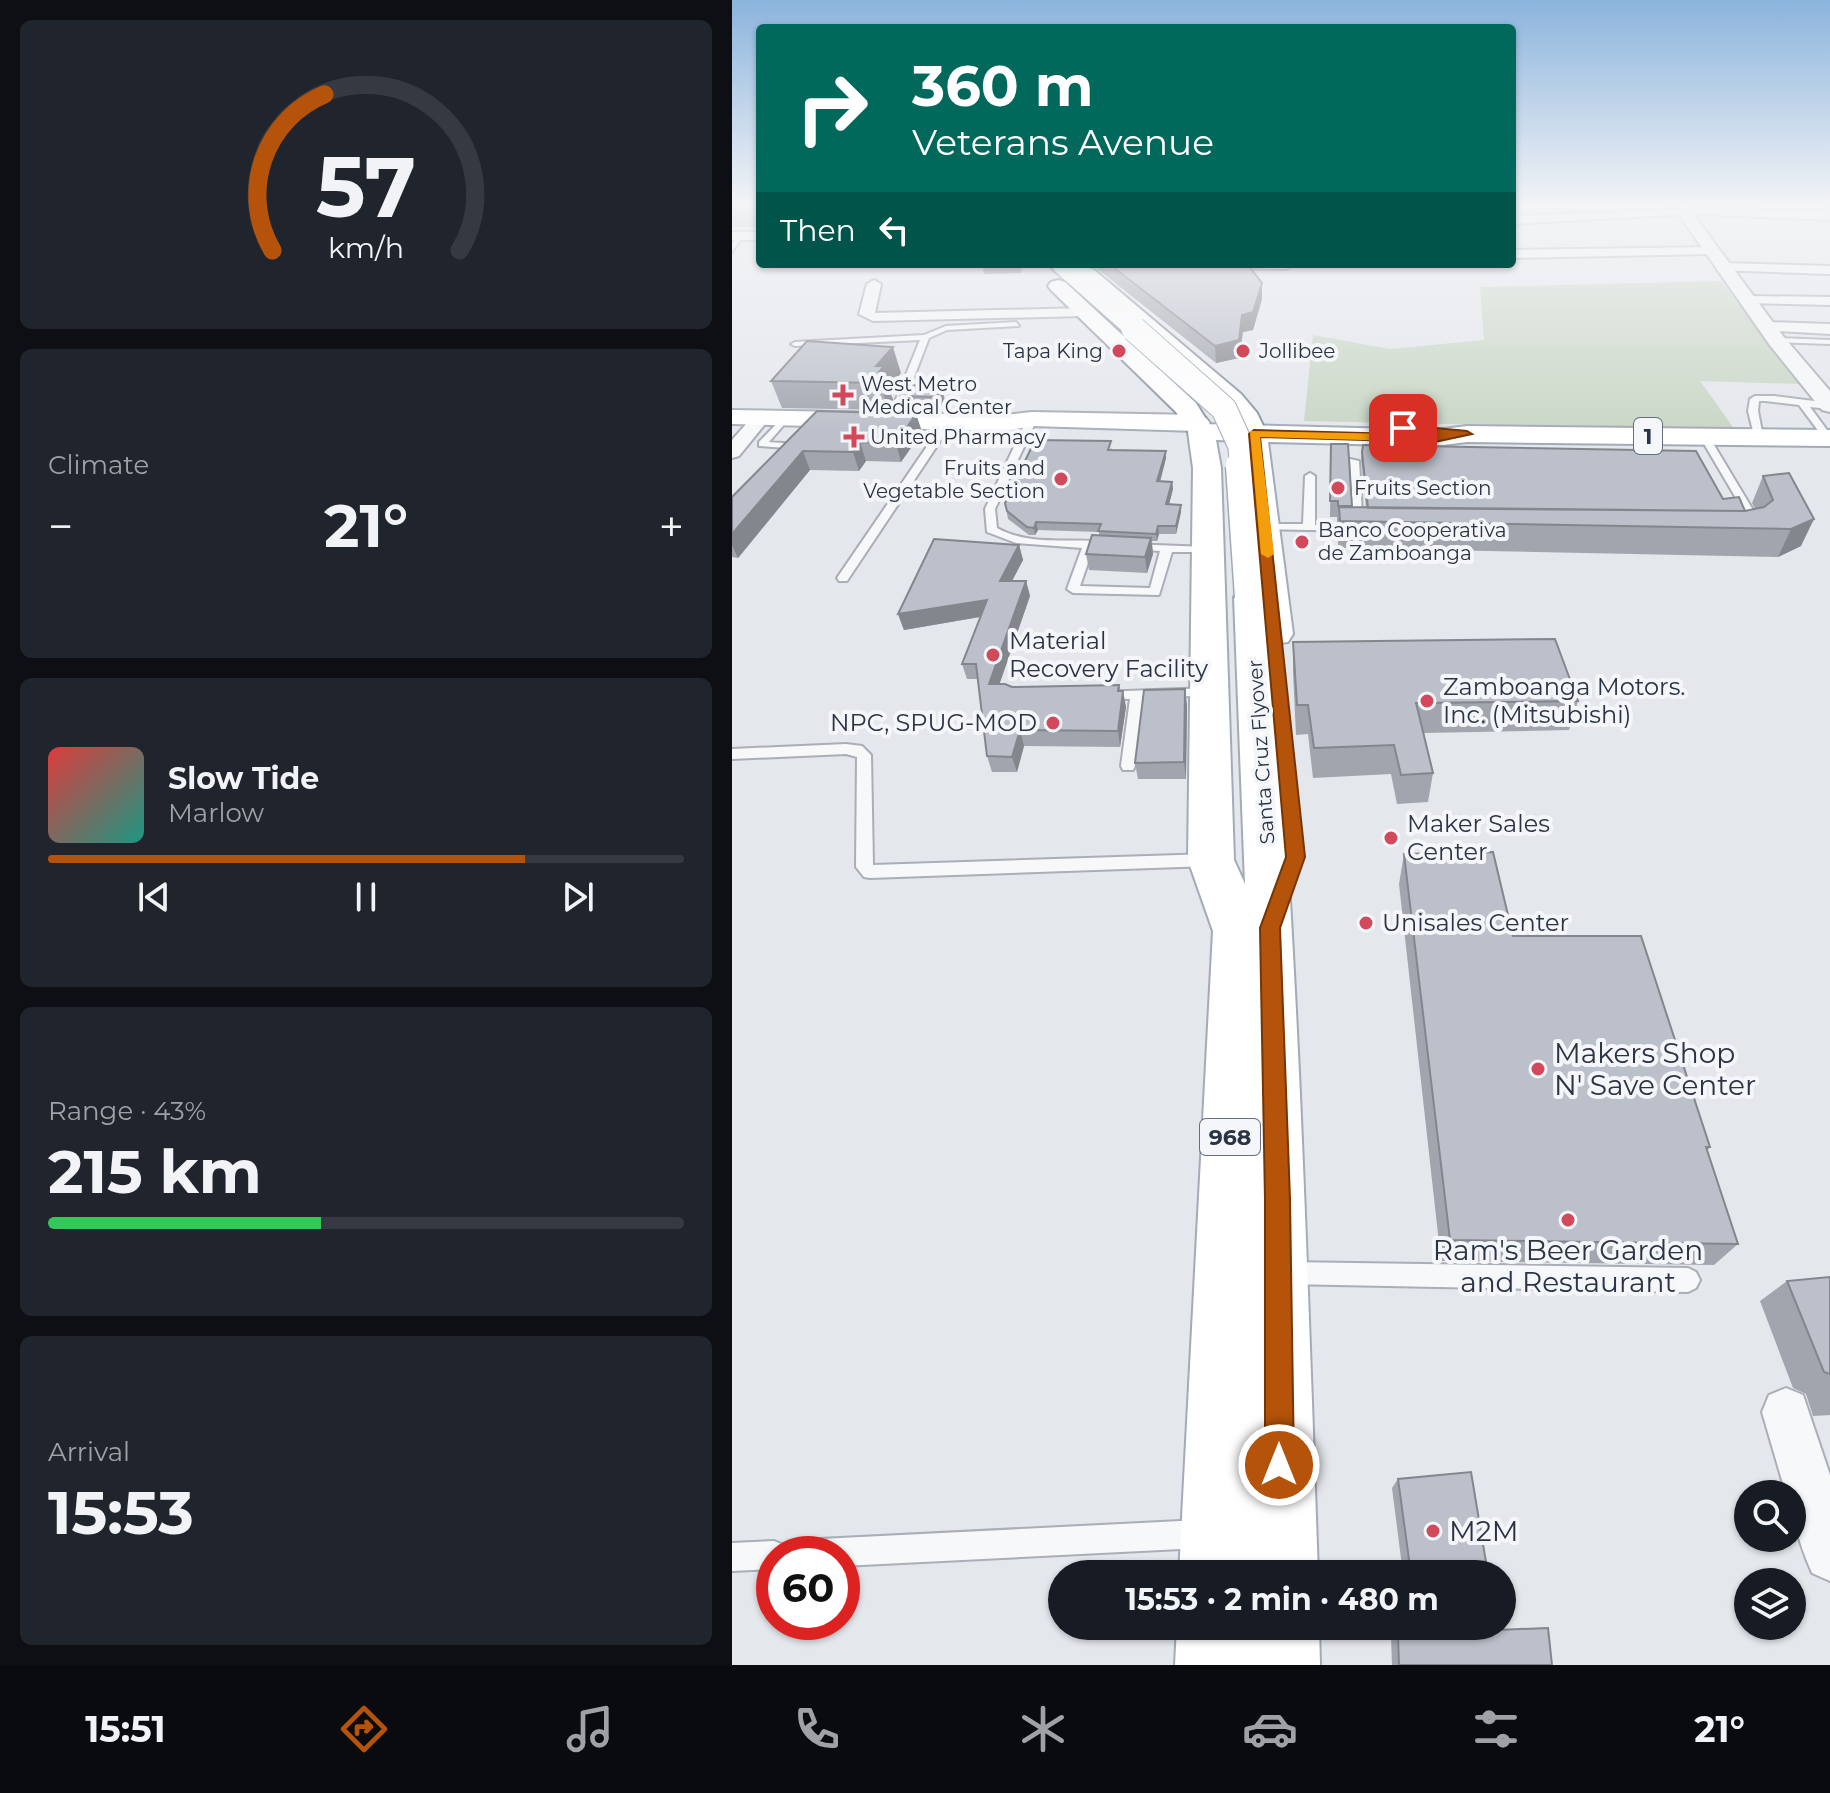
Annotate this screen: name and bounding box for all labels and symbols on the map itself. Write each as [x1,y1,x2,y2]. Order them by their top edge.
place label: Tapa King [1003,339,1103,363]
place label: Jollibee [1258,339,1335,363]
marker: Tapa King [1110,342,1128,360]
marker: Jollibee [1234,342,1252,360]
place label: West Metro Medical Center [861,372,1012,419]
marker: West Metro Medical Center [832,384,854,406]
pin [1369,394,1437,462]
road number: 1 [1634,418,1662,454]
place label: United Pharmacy [870,425,1046,449]
marker: United Pharmacy [845,428,863,446]
place label: Fruits and Vegetable Section [863,456,1045,503]
marker: Fruits and Vegetable Section [1052,470,1070,488]
place label: Fruits Section [1354,476,1492,500]
marker: Fruits Section [1329,479,1347,497]
place label: Banco Cooperativa de Zamboanga [1318,518,1506,565]
marker: Banco Cooperativa de Zamboanga [1293,533,1311,551]
place label: Material Recovery Facility [1009,626,1208,683]
marker: Material Recovery Facility [984,646,1002,664]
street label: Santa Cruz Flyover [1243,659,1279,845]
place label: Zamboanga Motors. Inc. (Mitsubishi) [1443,672,1685,729]
marker: Zamboanga Motors. Inc. (Mitsubishi) [1418,692,1436,710]
place label: NPC, SPUG-MOD [830,708,1037,737]
marker: NPC, SPUG-MOD [1044,714,1062,732]
place label: Maker Sales Center [1407,809,1550,866]
marker: Maker Sales Center [1382,829,1400,847]
place label: Unisales Center [1382,908,1569,937]
marker: Unisales Center [1357,914,1375,932]
place label: Makers Shop N' Save Center [1554,1036,1756,1102]
marker: Makers Shop N' Save Center [1529,1060,1547,1078]
road number: 968 [1200,1119,1260,1155]
marker: Ram's Beer Garden and Restaurant [1559,1211,1577,1229]
place label: Ram's Beer Garden and Restaurant [1433,1233,1703,1299]
position arrow [1237,1423,1321,1507]
place label: M2M [1449,1514,1518,1548]
marker: M2M [1424,1522,1442,1540]
speed limit sign: 60 [756,1536,860,1640]

